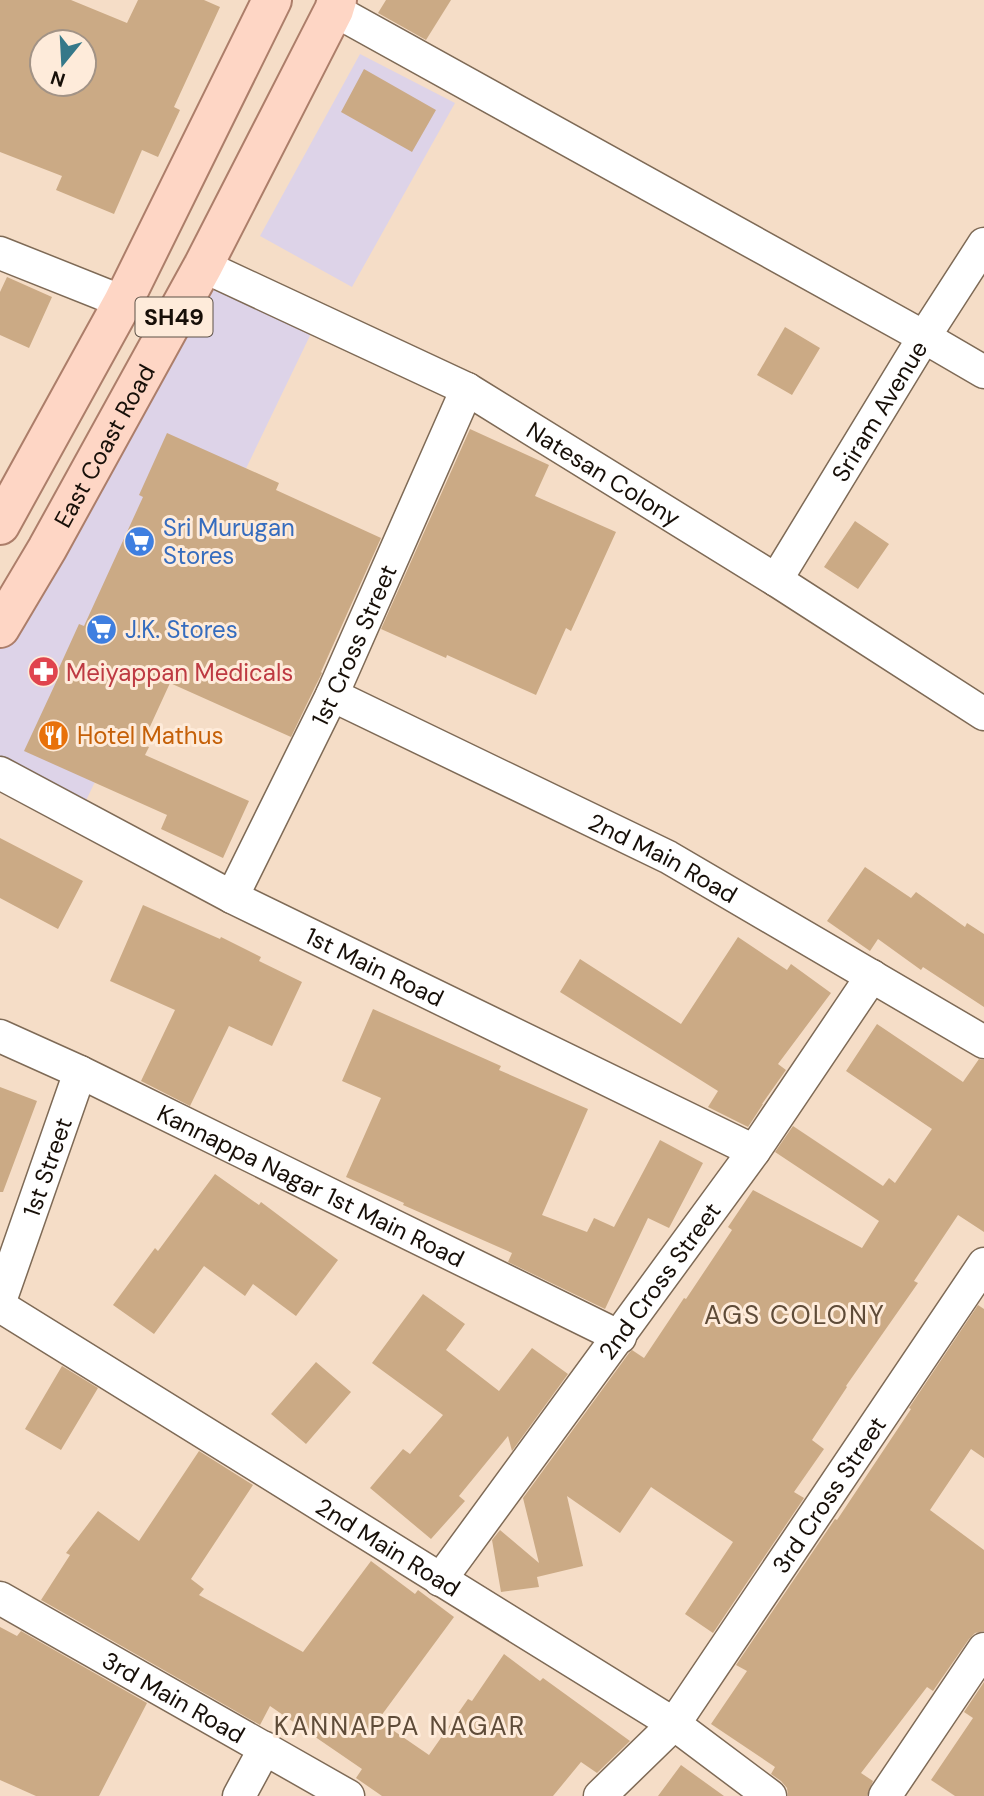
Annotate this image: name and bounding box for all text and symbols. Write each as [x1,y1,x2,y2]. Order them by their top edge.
north arrow [28,28,98,98]
text: N [47,65,68,93]
road number: SH49 [136,298,212,336]
street label: Sriram Avenue [824,335,934,487]
street label: East Coast Road [47,359,161,533]
street label: Natesan Colony [521,414,686,533]
place label: Sri Murugan Stores [163,512,295,571]
supermarket icon: Sri Murugan Stores [123,524,157,558]
street label: 1st Cross Street [304,559,403,731]
supermarket icon: J.K. Stores [85,612,119,646]
place label: J.K. Stores [125,614,238,645]
pharmacy icon: Meiyappan Medicals [26,655,60,689]
place label: Meiyappan Medicals [66,657,293,688]
restaurant icon: Hotel Mathus [37,718,71,752]
place label: Hotel Mathus [77,720,223,751]
street label: 2nd Main Road [584,806,743,910]
street label: 1st Main Road [301,920,449,1013]
street label: Kannappa Nagar 1st Main Road [152,1097,470,1274]
street label: 1st Street [15,1113,78,1221]
street label: 2nd Cross Street [591,1196,727,1365]
district label: AGS COLONY [704,1298,886,1332]
street label: 3rd Cross Street [765,1410,893,1579]
street label: 2nd Main Road [310,1490,466,1603]
street label: 3rd Main Road [97,1644,251,1750]
district label: KANNAPPA NAGAR [274,1709,526,1743]

